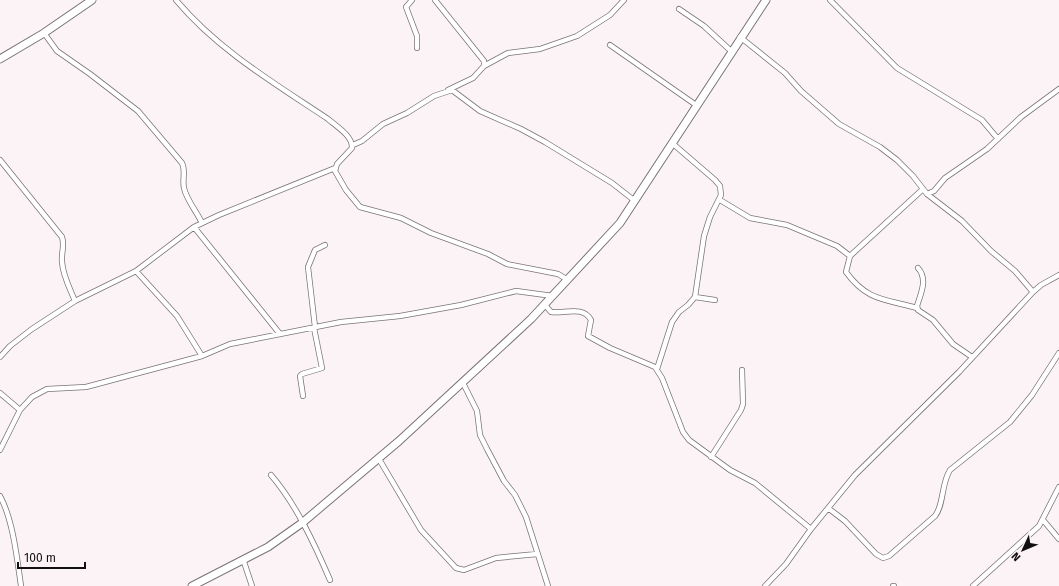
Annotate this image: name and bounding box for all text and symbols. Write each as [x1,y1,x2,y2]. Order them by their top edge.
north arrow [1003,530,1043,570]
scale bar [18,544,85,570]
text: N [1009,549,1023,564]
text: 100 m [24,551,56,565]

